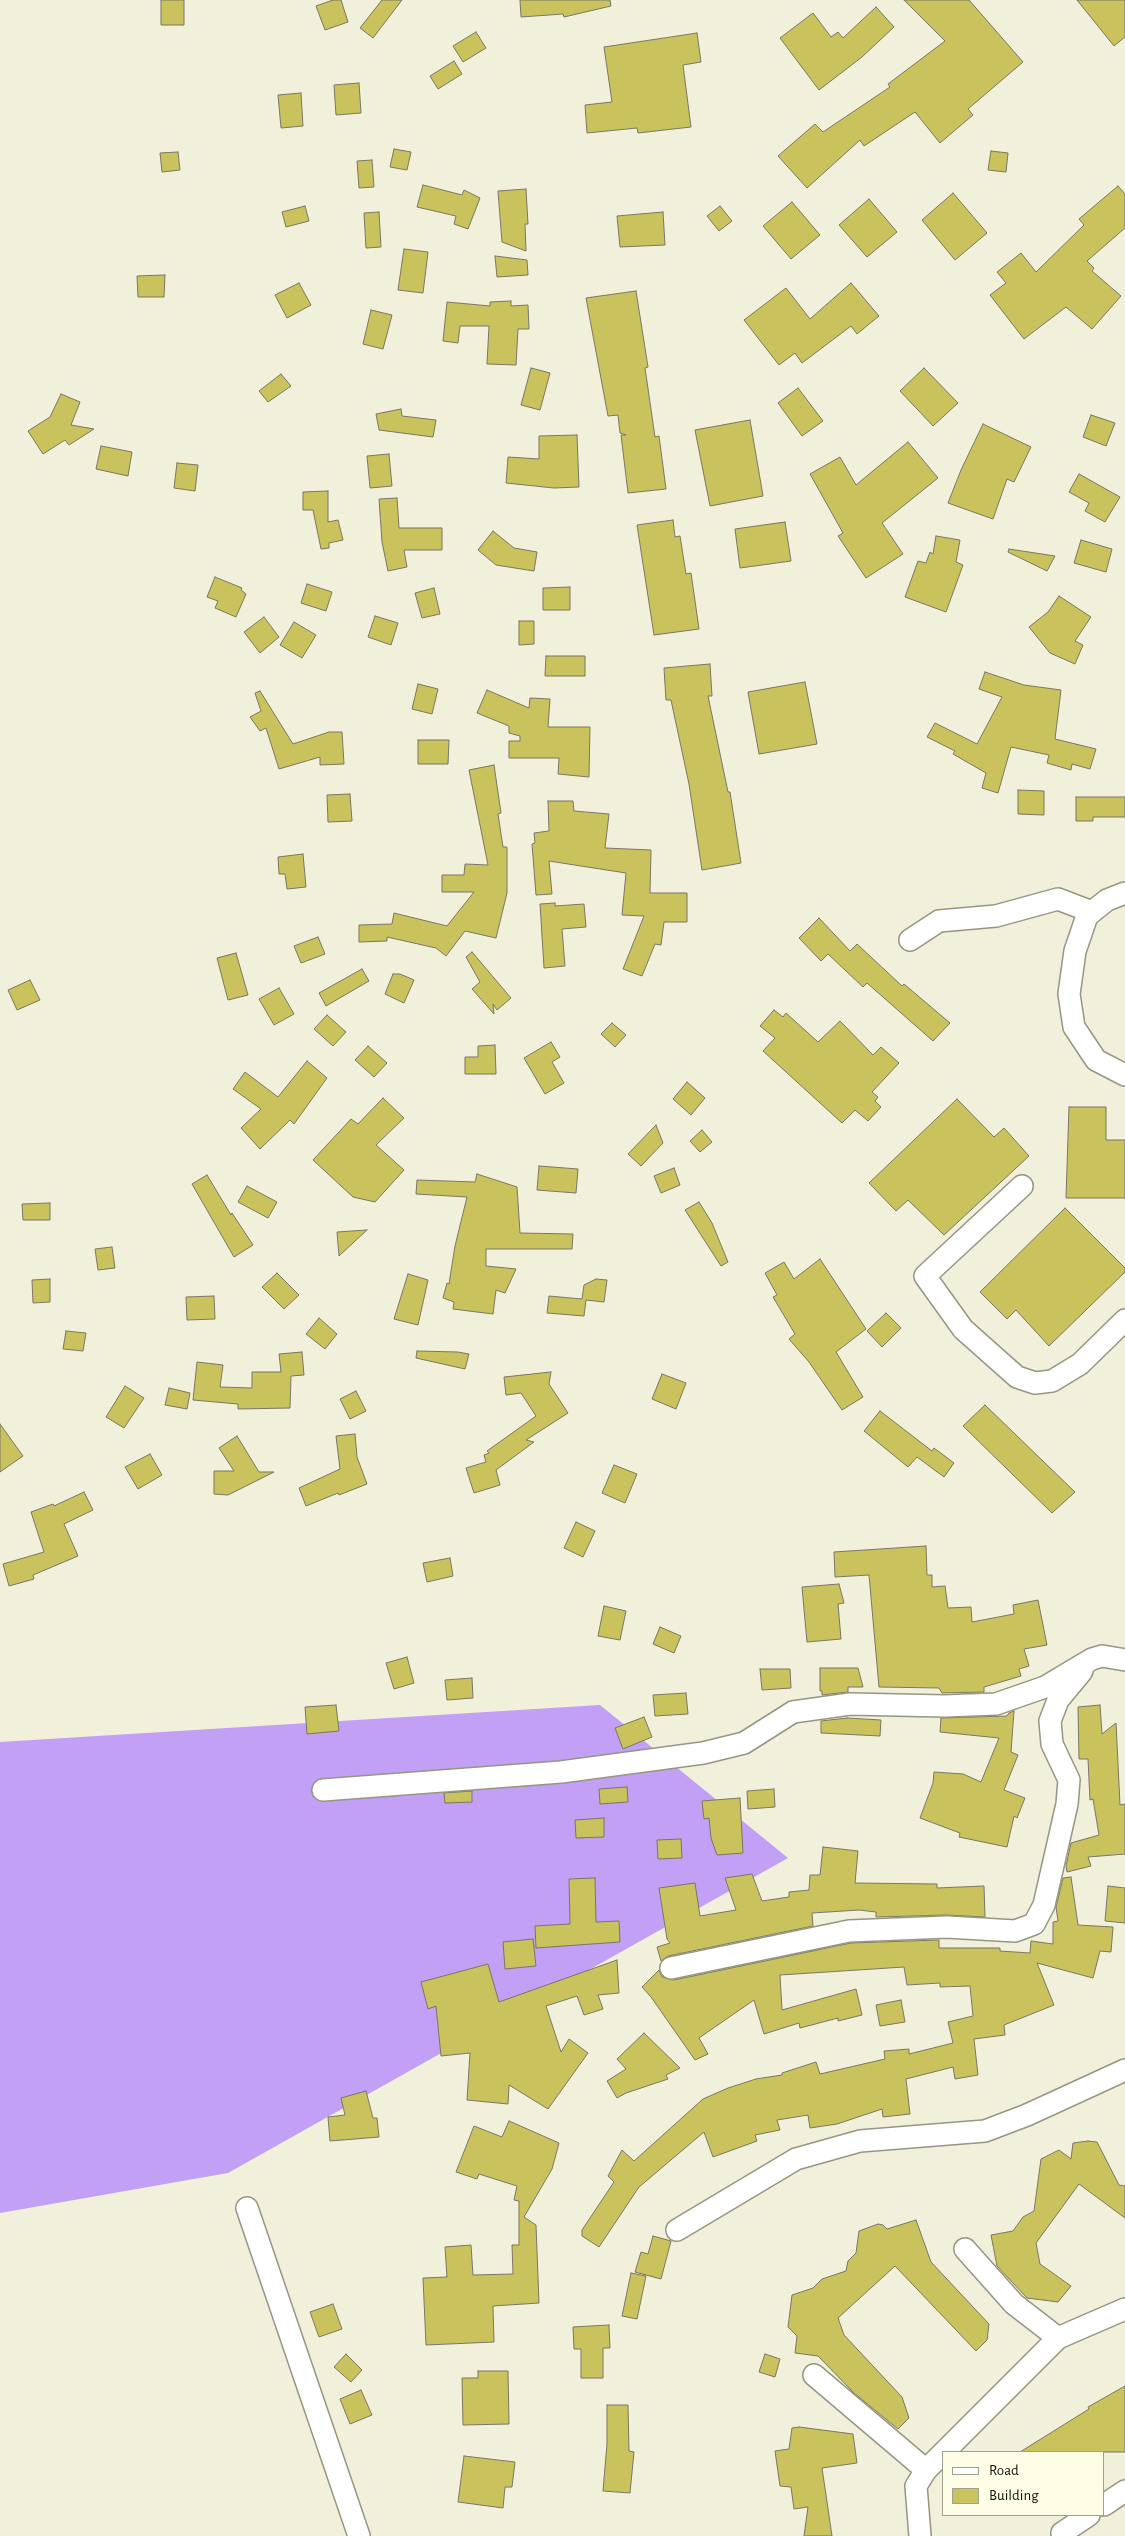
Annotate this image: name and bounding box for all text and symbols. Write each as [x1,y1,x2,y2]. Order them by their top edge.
legend [942,2451,1105,2516]
text: Road [989,2463,1019,2478]
text: Building [989,2488,1039,2503]

